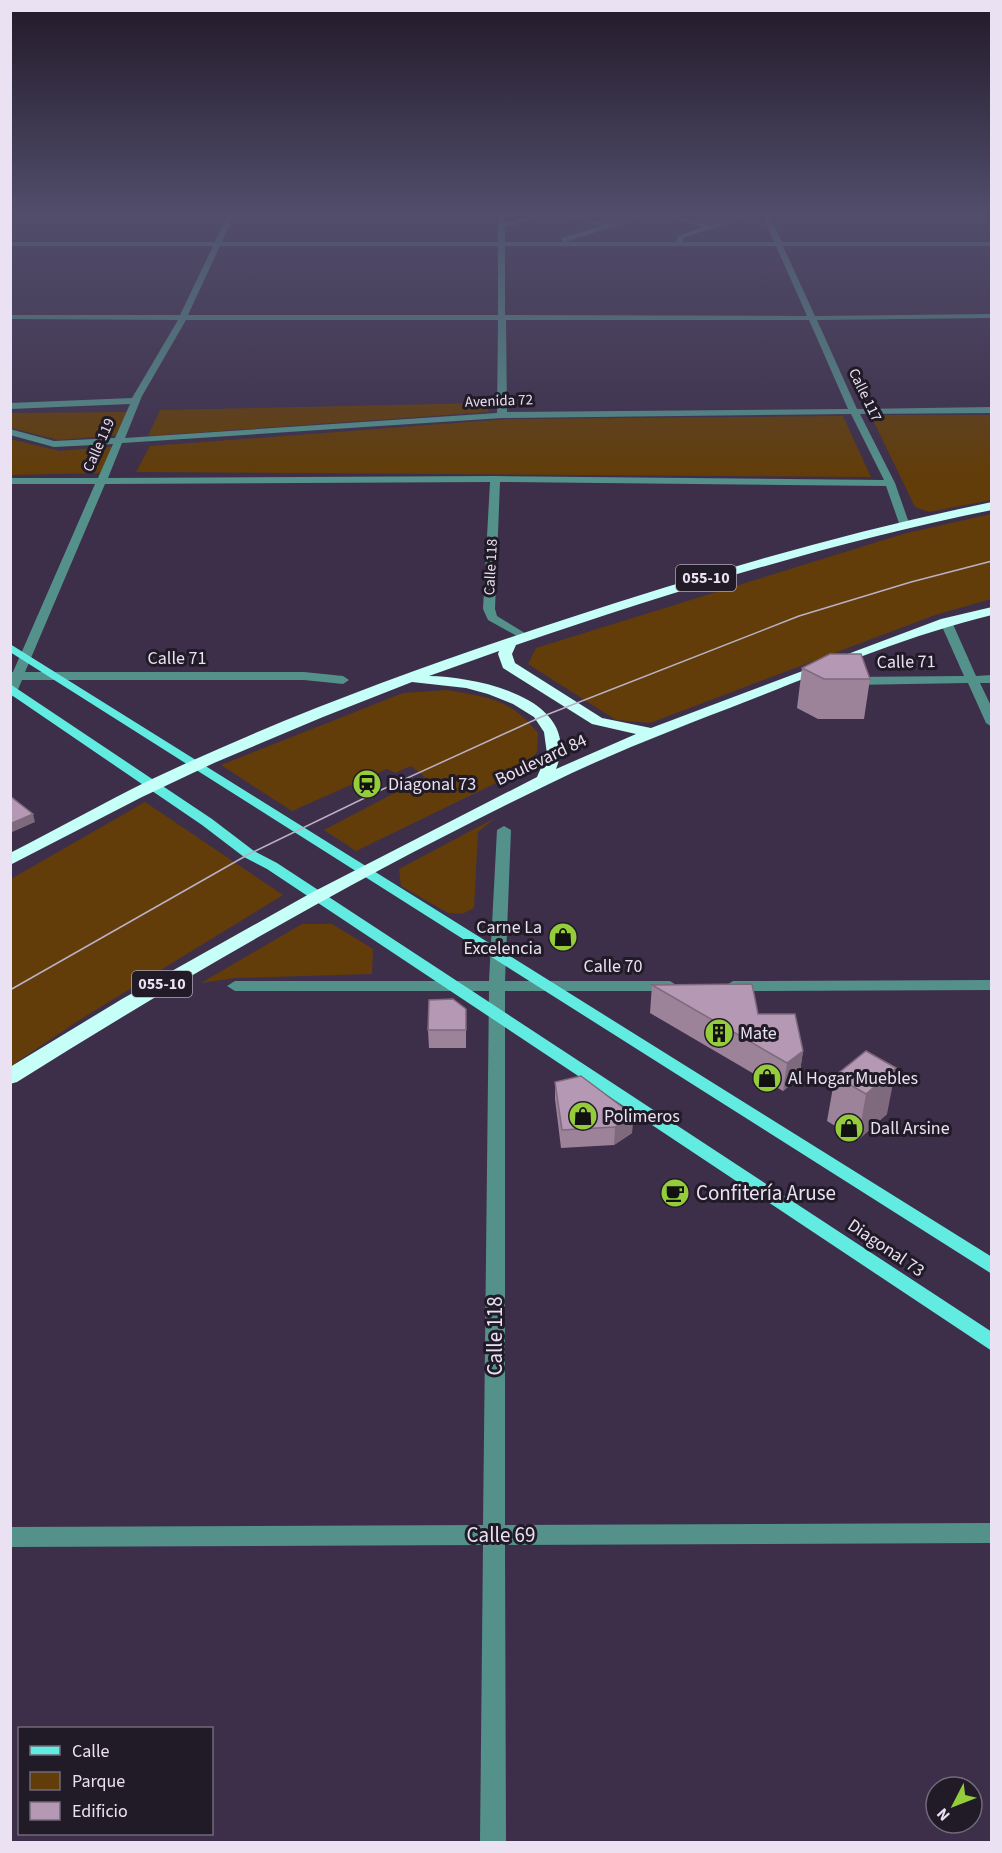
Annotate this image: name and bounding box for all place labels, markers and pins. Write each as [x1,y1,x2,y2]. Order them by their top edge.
station icon: Diagonal 73 [351,768,383,800]
place label: Diagonal 73 [388,772,476,797]
place label: Carne La Excelencia [464,915,542,961]
shop icon: Carne La Excelencia [547,921,579,953]
building icon: Mate [703,1017,735,1049]
place label: Mate [740,1021,777,1046]
shop icon: Al Hogar Muebles [751,1062,783,1094]
place label: Al Hogar Muebles [788,1066,918,1091]
shop icon: Polimeros [567,1100,599,1132]
place label: Polimeros [604,1104,680,1129]
shop icon: Dall Arsine [833,1112,865,1144]
place label: Dall Arsine [870,1116,950,1141]
cafe icon: Confitería Aruse [659,1177,691,1209]
place label: Confitería Aruse [696,1178,836,1208]

